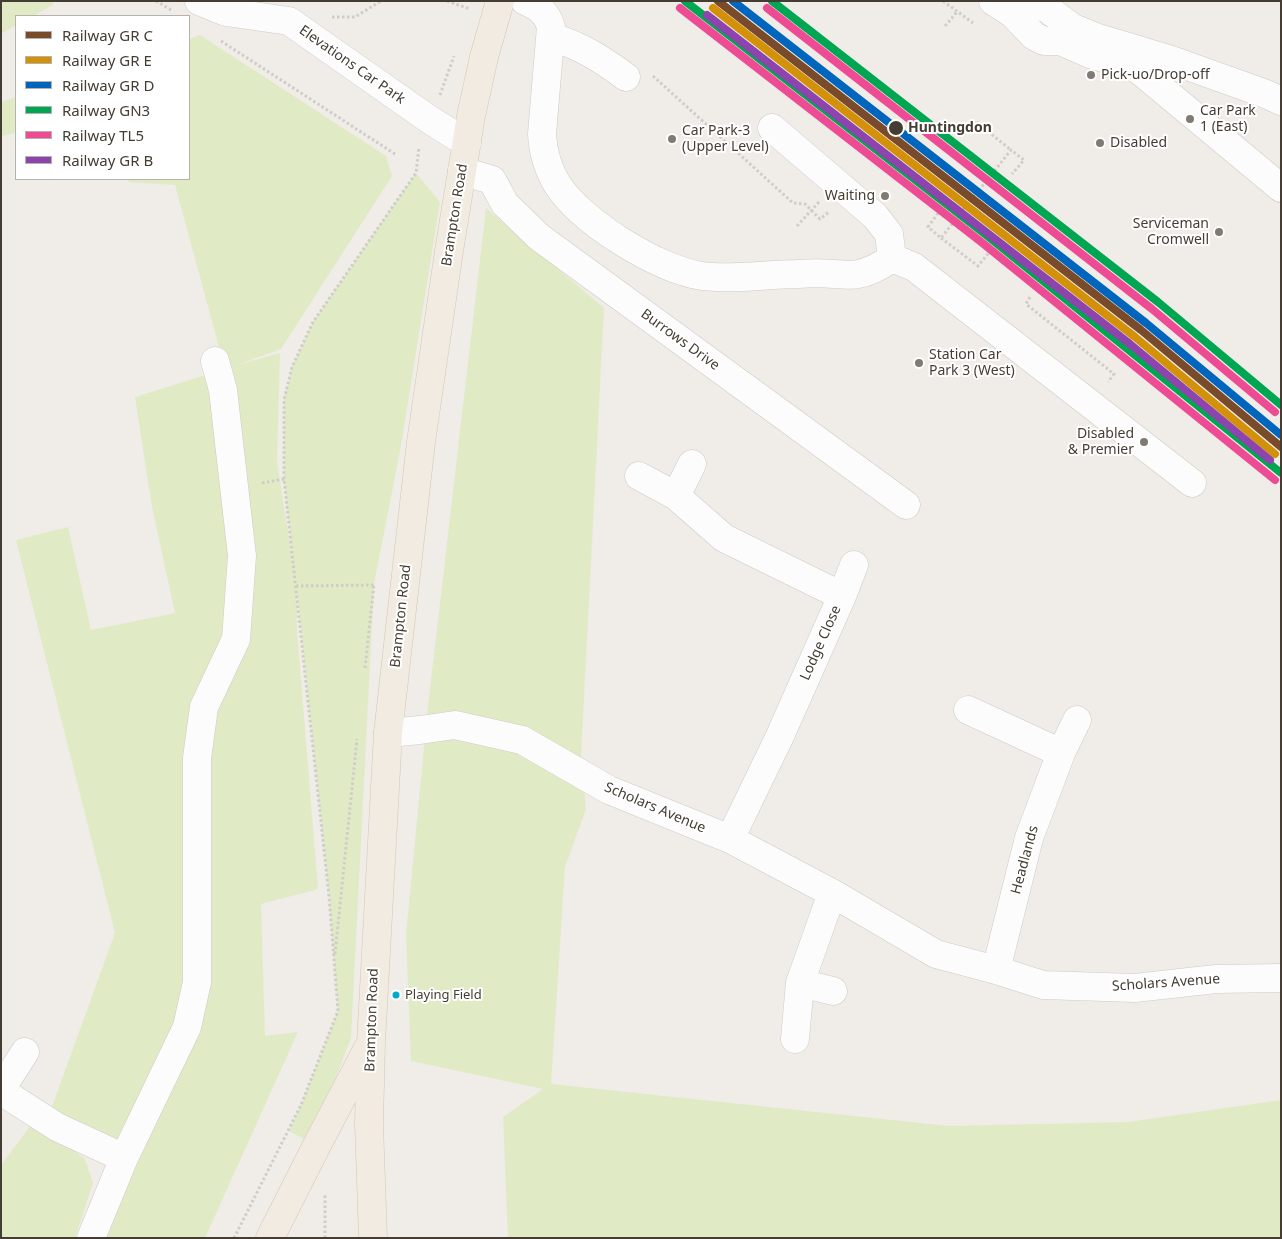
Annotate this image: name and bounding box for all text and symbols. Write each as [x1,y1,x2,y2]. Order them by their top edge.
legend [15,15,190,180]
street label: Elevations Car Park [296,22,408,108]
text: Railway GR C [62,25,153,45]
text: Railway GR E [62,50,152,70]
place label: Pick-uo/Drop-off [1101,67,1210,83]
marker: Pick-uo/Drop-off [1085,69,1097,81]
text: Railway GR D [62,75,154,95]
text: Railway GN3 [62,100,150,120]
place label: Car Park 1 (East) [1200,103,1256,136]
marker: Car Park 1 (East) [1184,113,1196,125]
marker: Huntingdon [887,119,905,137]
place label: Huntingdon [908,120,992,136]
place label: Car Park-3 (Upper Level) [682,123,769,156]
text: Railway TL5 [62,125,144,145]
marker: Car Park-3 (Upper Level) [666,133,678,145]
place label: Disabled [1110,135,1167,151]
marker: Disabled [1094,137,1106,149]
text: Railway GR B [62,150,153,170]
street label: Brampton Road [439,163,471,267]
place label: Waiting [825,188,875,204]
marker: Waiting [879,190,891,202]
place label: Serviceman Cromwell [1133,216,1209,248]
marker: Serviceman Cromwell [1213,226,1225,238]
street label: Burrows Drive [637,306,723,374]
place label: Station Car Park 3 (West) [929,347,1015,380]
marker: Station Car Park 3 (West) [913,357,925,369]
place label: Disabled & Premier [1068,426,1134,458]
marker: Disabled & Premier [1138,436,1150,448]
street label: Brampton Road [387,564,415,668]
street label: Lodge Close [797,603,845,683]
street label: Scholars Avenue [602,779,708,837]
street label: Headlands [1008,824,1042,896]
street label: Brampton Road [362,968,382,1072]
street label: Scholars Avenue [1111,971,1221,995]
place label: Playing Field [405,987,482,1003]
marker: Playing Field [391,990,401,1000]

